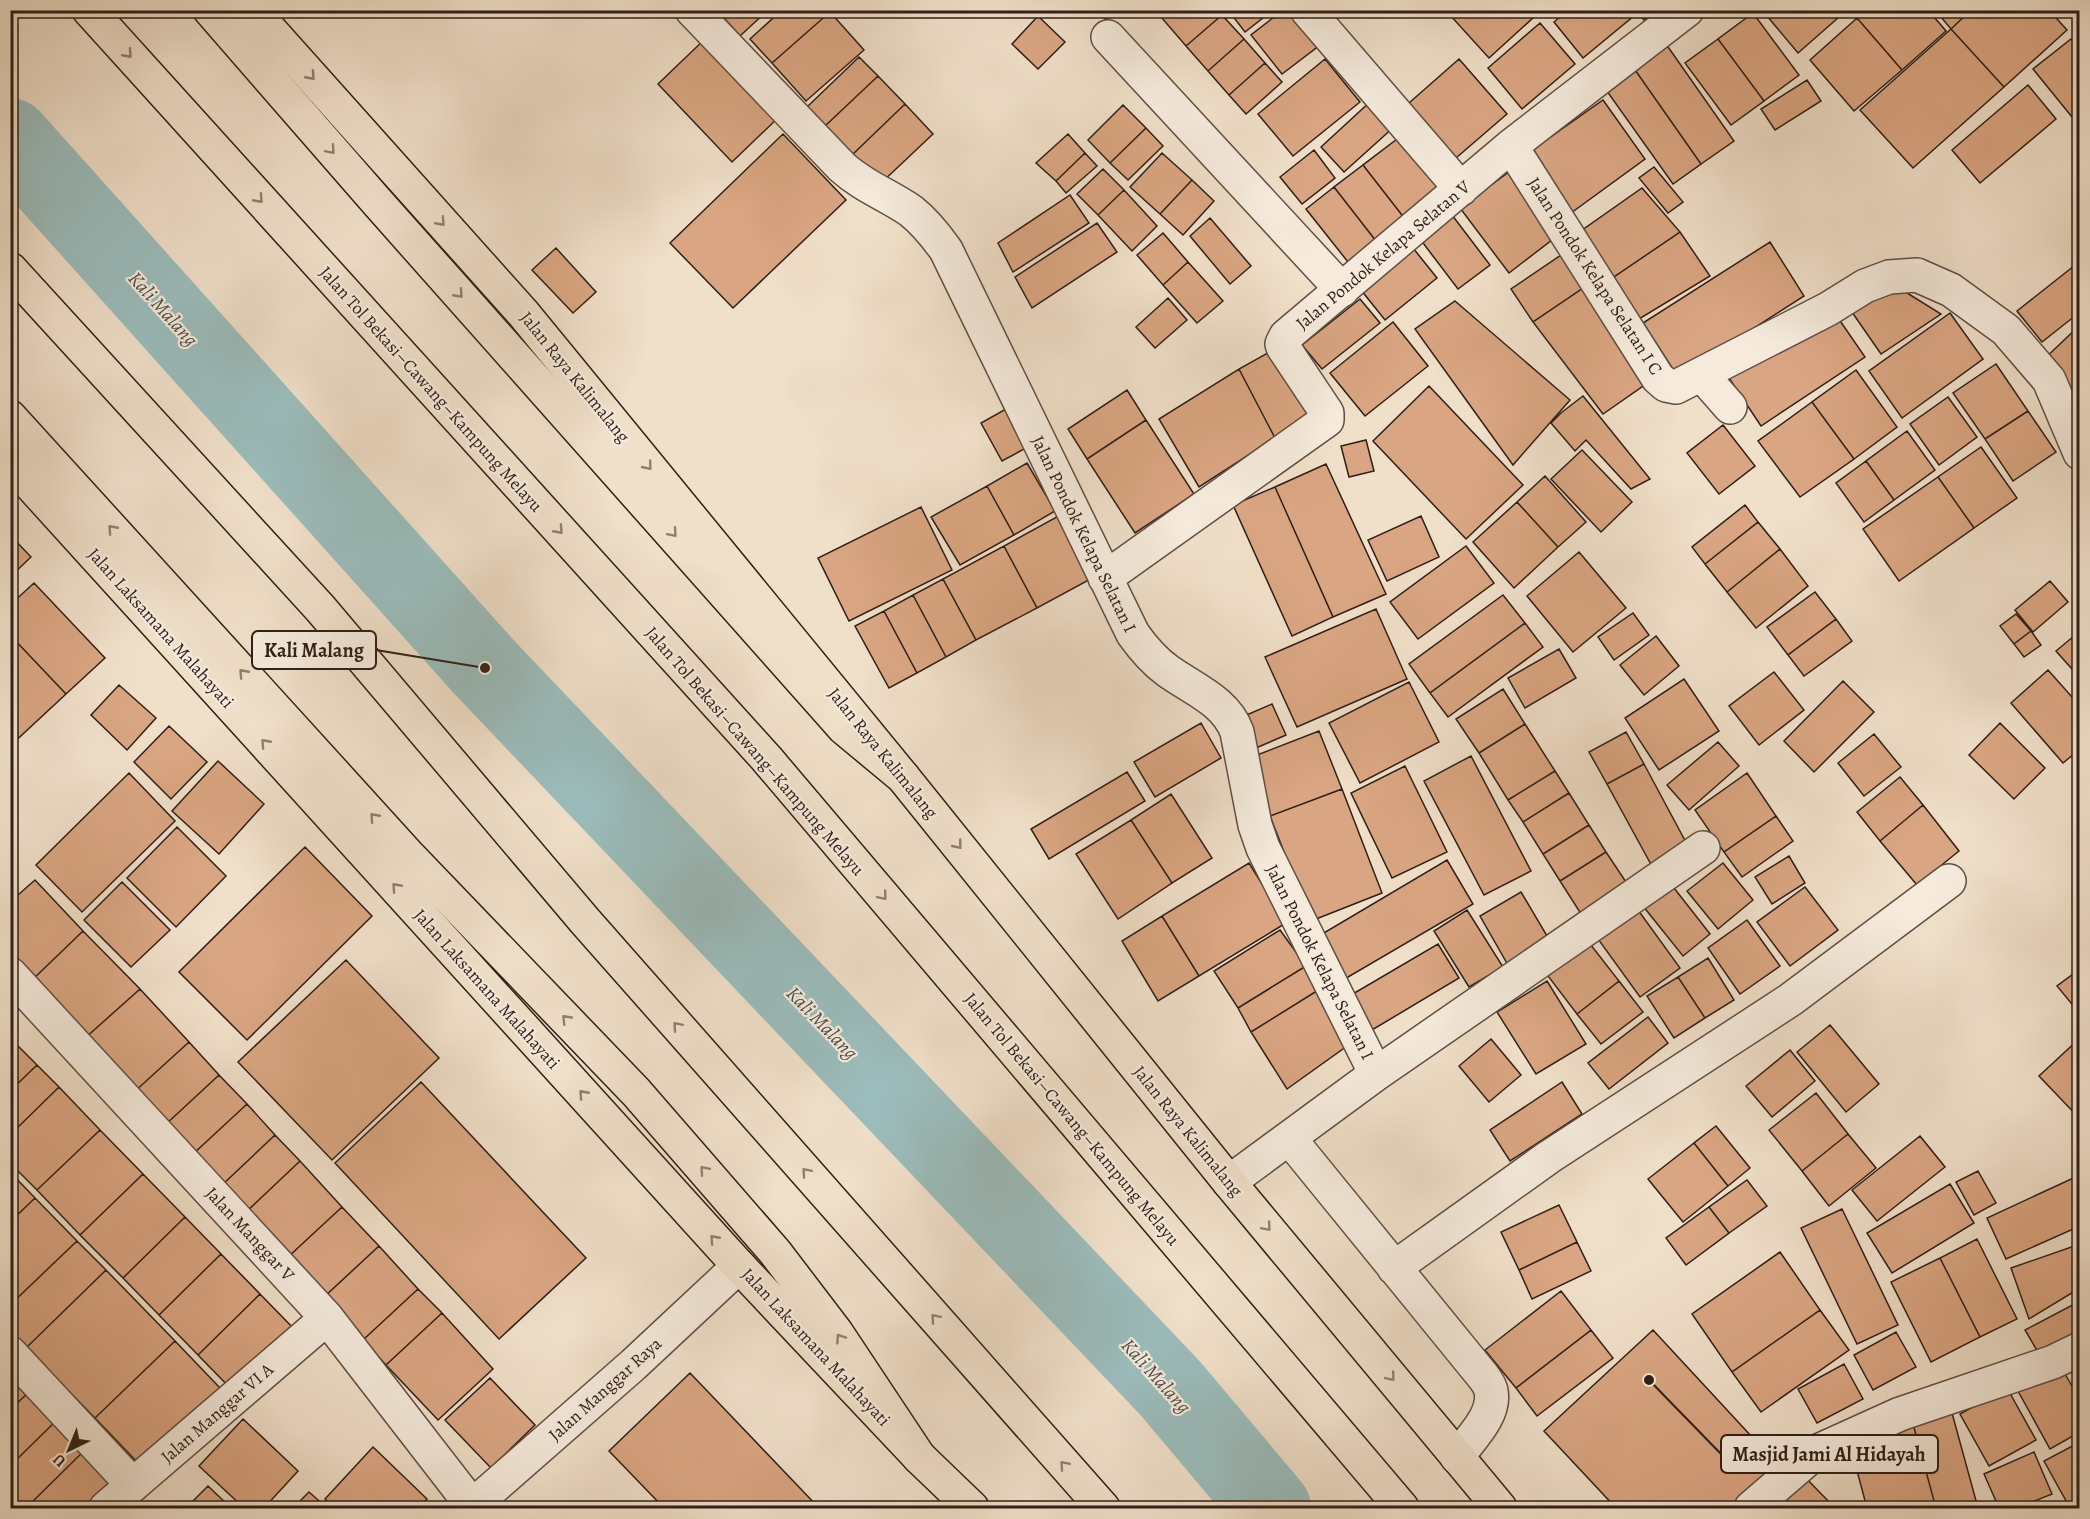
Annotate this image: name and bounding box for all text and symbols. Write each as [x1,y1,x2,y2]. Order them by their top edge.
one-way arrow [121,47,132,58]
one-way arrow [304,69,315,80]
one-way arrow [324,143,335,154]
street label: Jalan Pondok Kelapa Selatan I C [1522,173,1668,379]
street label: Jalan Pondok Kelapa Selatan V [1291,175,1475,335]
one-way arrow [252,192,263,202]
one-way arrow [434,215,445,225]
street label: Jalan Tol Bekasi–Cawang–Kampung Melayu [314,261,548,517]
water label: Kali Malang [122,266,204,352]
one-way arrow [452,287,463,297]
street label: Jalan Raya Kalimalang [515,306,635,448]
street label: Jalan Pondok Kelapa Selatan I [1026,432,1142,636]
one-way arrow [641,459,652,470]
one-way arrow [552,523,563,534]
one-way arrow [108,525,119,535]
one-way arrow [666,526,677,537]
street label: Jalan Laksamana Malahayati [82,543,240,713]
street label: Jalan Tol Bekasi–Cawang–Kampung Melayu [640,621,870,881]
callout: Kali Malang [252,631,376,669]
text: Kali Malang [264,637,365,664]
one-way arrow [239,669,250,680]
street label: Jalan Raya Kalimalang [823,682,943,824]
one-way arrow [261,739,272,749]
one-way arrow [370,814,381,824]
one-way arrow [951,838,962,849]
street label: Jalan Pondok Kelapa Selatan I [1260,860,1380,1064]
one-way arrow [392,883,403,894]
one-way arrow [875,889,886,900]
street label: Jalan Laksamana Malahayati [408,904,566,1074]
water label: Kali Malang [780,980,864,1066]
street label: Jalan Tol Bekasi–Cawang–Kampung Melayu [959,987,1185,1251]
one-way arrow [563,1016,574,1027]
one-way arrow [673,1022,684,1033]
street label: Jalan Raya Kalimalang [1128,1060,1248,1202]
one-way arrow [579,1090,590,1101]
one-way arrow [700,1166,711,1177]
one-way arrow [802,1168,813,1179]
street label: Jalan Manggar V [200,1182,300,1286]
one-way arrow [1259,1220,1270,1231]
one-way arrow [710,1235,721,1245]
street label: Jalan Laksamana Malahayati [736,1263,896,1431]
one-way arrow [931,1315,942,1325]
street label: Jalan Manggar Raya [543,1331,667,1446]
water label: Kali Malang [1115,1333,1197,1419]
one-way arrow [836,1334,847,1345]
street label: Jalan Manggar VI A [156,1357,279,1468]
one-way arrow [1384,1370,1395,1381]
north arrow [39,1420,99,1480]
callout: Masjid Jami Al Hidayah [1721,1435,1938,1473]
text: Masjid Jami Al Hidayah [1732,1441,1926,1468]
text: U [48,1448,71,1472]
one-way arrow [1060,1461,1071,1472]

